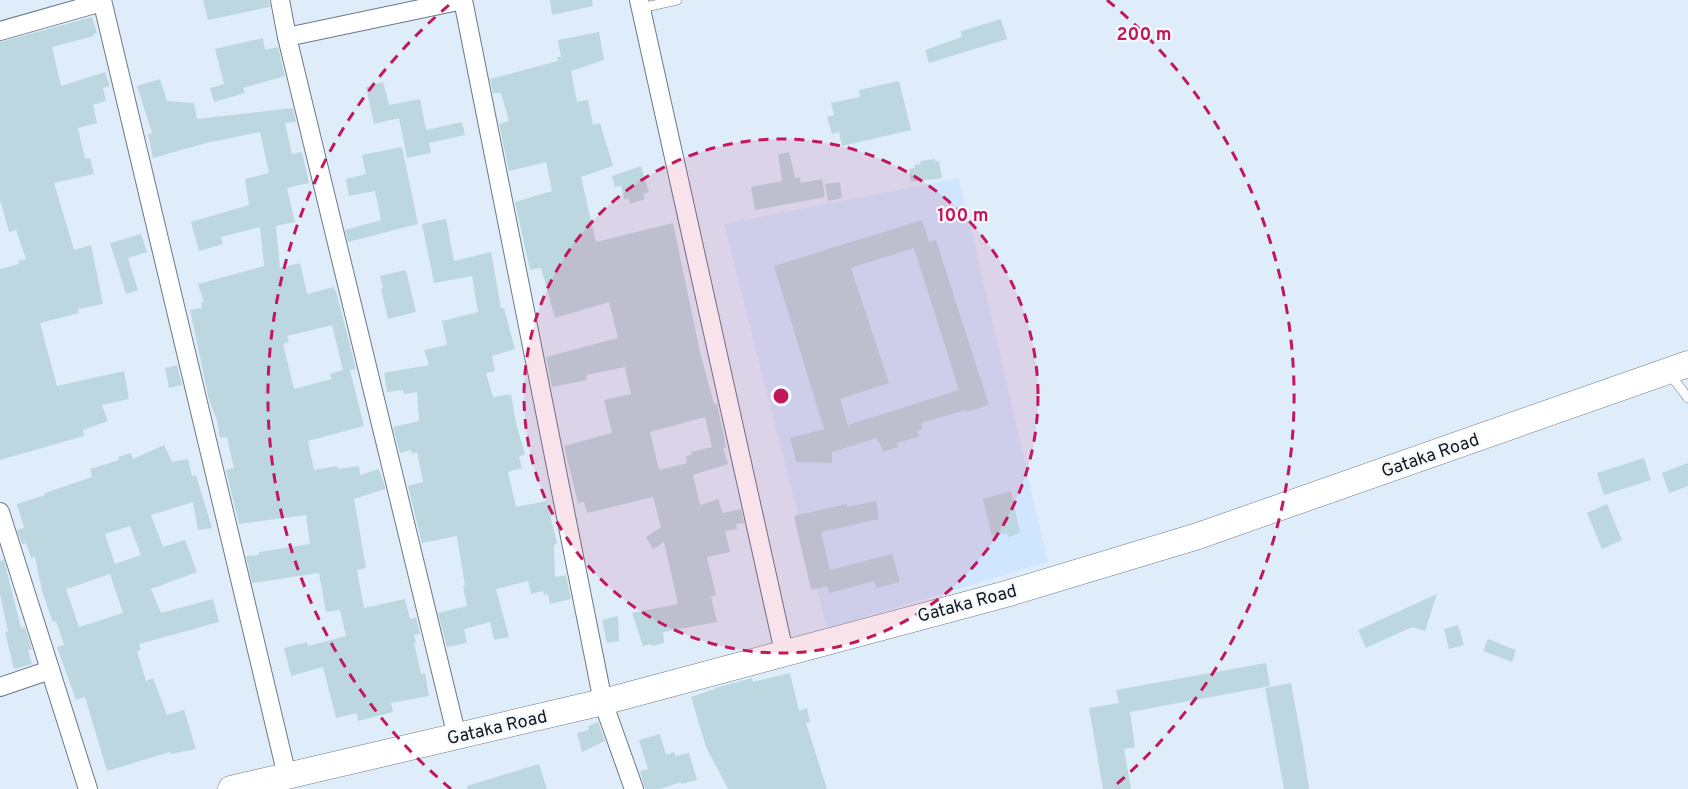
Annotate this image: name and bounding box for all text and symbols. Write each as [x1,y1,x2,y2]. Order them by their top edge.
text: 200 m [1116,24,1172,47]
text: 100 m [937,205,989,228]
centre of rings [771,386,791,406]
street label: Gataka Road [1378,429,1483,484]
street label: Gataka Road [915,580,1020,629]
street label: Gataka Road [445,706,550,751]

